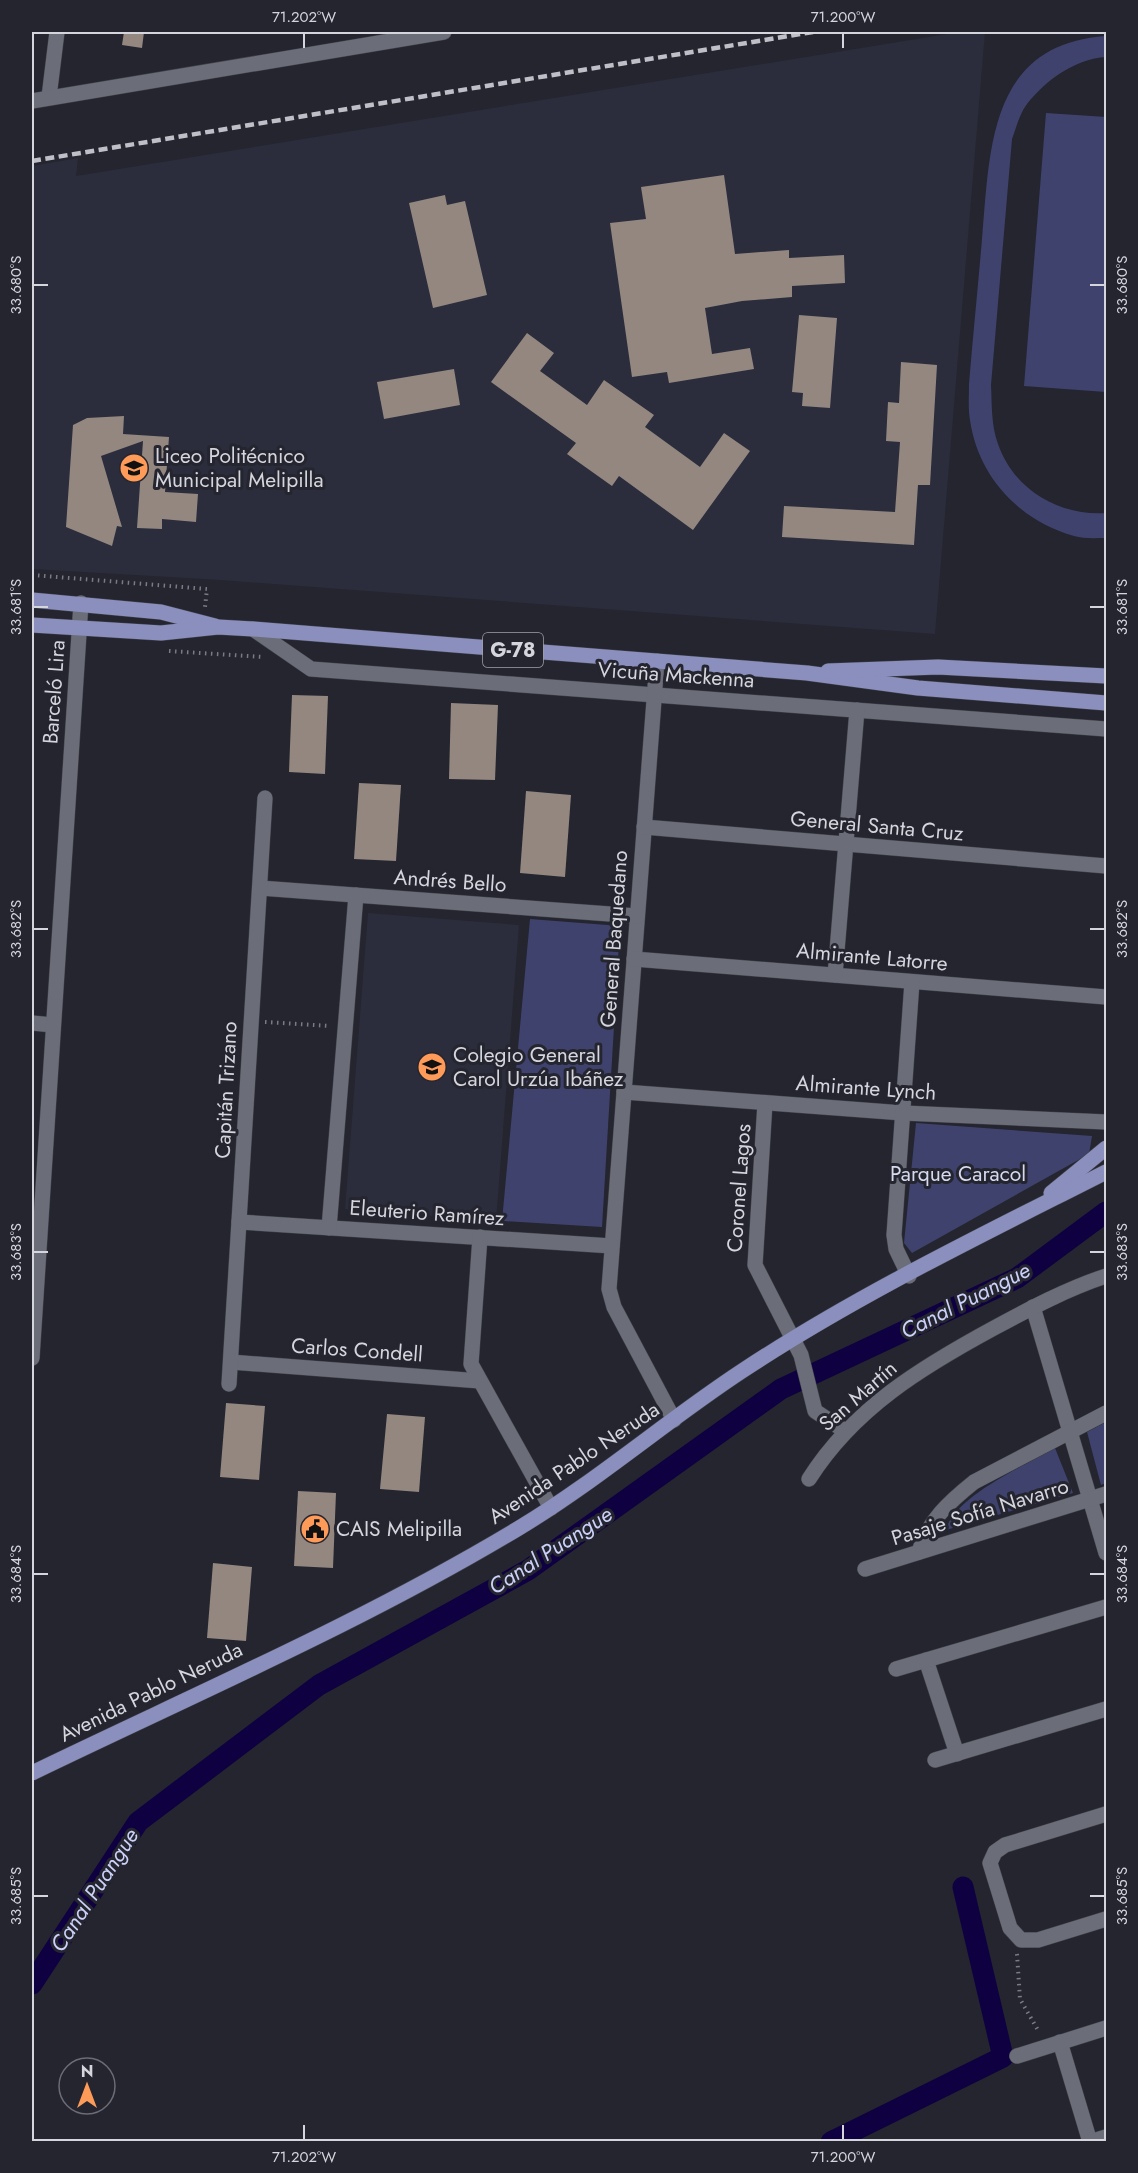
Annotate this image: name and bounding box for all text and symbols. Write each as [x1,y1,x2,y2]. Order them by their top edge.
text: 71.202°W [272,6,336,28]
text: 71.200°W [811,6,875,28]
text: 33.680°S [5,256,27,314]
text: 33.680°S [1111,256,1133,314]
place label: Liceo Politécnico Municipal Melipilla [155,441,324,495]
school or university icon: Liceo Politécnico Municipal Melipilla [118,452,150,484]
text: 33.681°S [5,579,27,635]
text: 33.681°S [1111,579,1133,635]
road number: G-78 [483,633,543,667]
street label: Barceló Lira [35,639,73,745]
street label: Vicuña Mackenna [597,655,755,695]
street label: General Santa Cruz [789,803,965,849]
street label: General Baquedano [593,849,635,1029]
street label: Andrés Bello [393,862,507,900]
text: 33.682°S [5,900,27,958]
text: 33.682°S [1111,900,1133,958]
street label: Almirante Latorre [795,935,949,979]
street label: Capitán Trizano [207,1021,245,1159]
place label: Colegio General Carol Urzúa Ibáñez [453,1040,624,1094]
school or university icon: Colegio General Carol Urzúa Ibáñez [416,1051,448,1083]
street label: Almirante Lynch [795,1068,937,1108]
street label: Coronel Lagos [720,1123,758,1253]
park label: Parque Caracol [890,1159,1026,1189]
street label: Eleuterio Ramírez [349,1193,506,1233]
text: 33.683°S [5,1223,27,1281]
text: 33.683°S [1111,1223,1133,1281]
water label: Canal Puangue [895,1254,1035,1346]
street label: Carlos Condell [290,1330,424,1370]
street label: San Martín [812,1354,904,1438]
street label: Avenida Pablo Neruda [483,1395,665,1531]
street label: Pasaje Sofía Navarro [888,1471,1072,1553]
water label: Canal Puangue [482,1498,618,1602]
public building icon: CAIS Melipilla [299,1513,331,1545]
place label: CAIS Melipilla [336,1514,462,1544]
text: 33.684°S [5,1545,27,1603]
text: 33.684°S [1111,1545,1133,1603]
street label: Avenida Pablo Neruda [54,1635,248,1749]
water label: Canal Puangue [42,1822,146,1958]
text: 33.685°S [5,1867,27,1925]
text: 33.685°S [1111,1867,1133,1925]
north arrow [57,2056,117,2116]
text: N [81,2060,93,2083]
text: 71.202°W [272,2146,336,2168]
text: 71.200°W [811,2146,875,2168]

